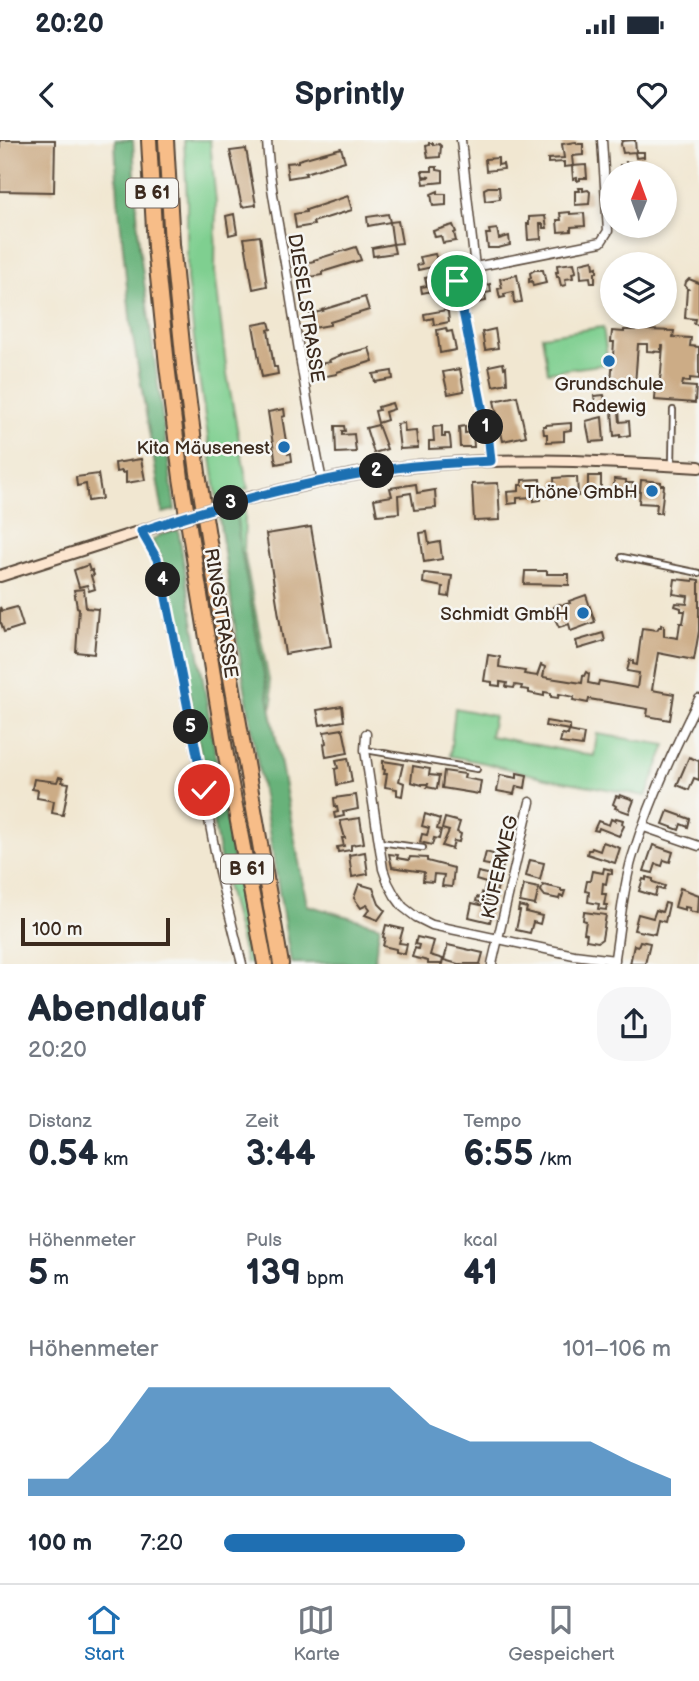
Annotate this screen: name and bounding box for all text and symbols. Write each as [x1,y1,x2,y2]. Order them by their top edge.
text: 20:20 [35,9,104,40]
text: Sprintly [295,75,404,114]
icon: back [28,76,66,114]
icon: heart [633,76,671,114]
north arrow [600,161,677,238]
map controls [600,161,677,329]
road number: B 61 [126,178,178,208]
street label: DIESELSTRASSE [282,232,329,384]
pin [427,251,487,311]
button: layers [600,252,677,329]
icon: arrive [438,262,476,300]
marker: Grundschule Radewig [601,353,617,369]
place label: Grundschule Radewig [554,373,664,418]
pin: 1 [468,410,504,444]
text: 1 [482,415,490,438]
place label: Kita Mäusenest [137,437,270,460]
marker: Kita Mäusenest [276,439,292,455]
pin: 2 [360,454,394,488]
text: 2 [371,459,382,482]
place label: Thöne GmbH [524,481,638,504]
marker: Thöne GmbH [644,483,660,499]
pin: 3 [214,486,248,520]
text: 3 [225,491,236,514]
street label: RINGSTRASSE [199,547,242,680]
pin: 4 [146,562,180,598]
text: 4 [157,568,168,591]
place label: Schmidt GmbH [440,603,569,626]
marker: Schmidt GmbH [575,605,591,621]
pin: 5 [174,710,208,744]
text: 5 [185,715,196,738]
pin [174,760,234,820]
icon: check [185,771,223,809]
street label: KÜFERWEG [477,813,524,921]
road number: B 61 [221,854,273,884]
scale bar [21,914,170,946]
text: 100 m [32,918,83,941]
text: Abendlauf [28,987,206,1032]
button: share [597,987,671,1061]
text: 20:20 [28,1036,87,1064]
text: Distanz [28,1110,92,1133]
text: Zeit [246,1110,279,1133]
text: Tempo [463,1110,522,1133]
text: 0.54 [28,1133,98,1176]
text: 3:44 [246,1133,316,1176]
text: 6:55 [463,1133,533,1176]
text: km [98,1148,128,1171]
text: /km [533,1148,572,1171]
text: Höhenmeter [28,1229,135,1252]
text: Puls [246,1229,282,1252]
text: kcal [463,1229,497,1252]
text: 5 [28,1252,48,1295]
text: 139 [246,1252,301,1295]
text: 41 [463,1252,498,1295]
text: m [48,1267,69,1290]
text: bpm [301,1267,344,1290]
text: Höhenmeter [28,1335,158,1363]
text: 101–106 m [563,1335,671,1363]
text: 100 m [28,1529,92,1557]
text: 7:20 [140,1529,183,1557]
tab: Start [84,1601,125,1666]
tab: Karte [293,1601,340,1666]
tab: Gespeichert [508,1601,615,1666]

